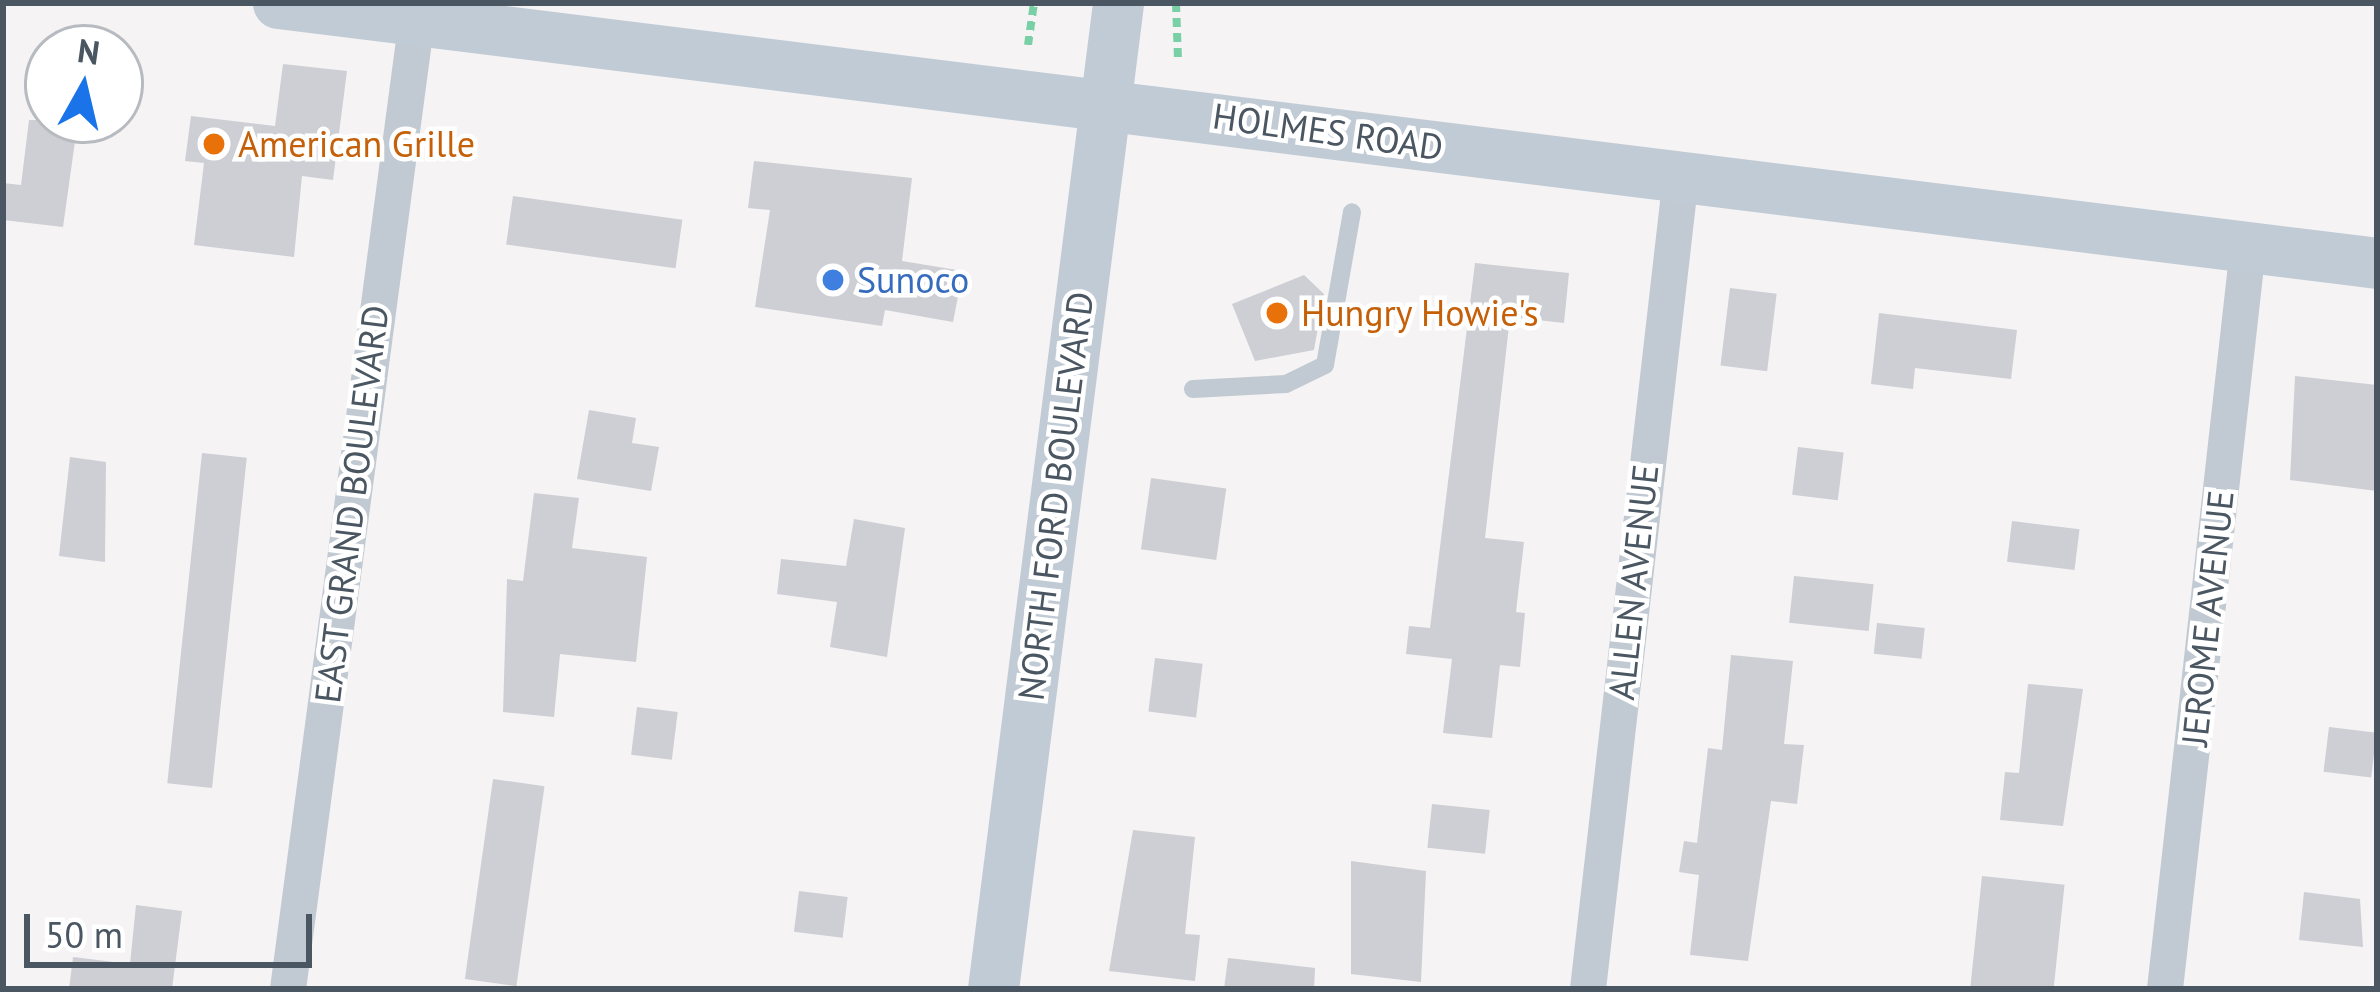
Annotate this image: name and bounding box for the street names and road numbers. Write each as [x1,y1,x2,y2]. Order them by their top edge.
street label: HOLMES ROAD [1210,93,1446,169]
street label: NORTH FORD BOULEVARD [1008,289,1102,703]
street label: EAST GRAND BOULEVARD [305,302,397,706]
street label: ALLEN AVENUE [1599,462,1667,702]
street label: JEROME AVENUE [2172,488,2242,748]

